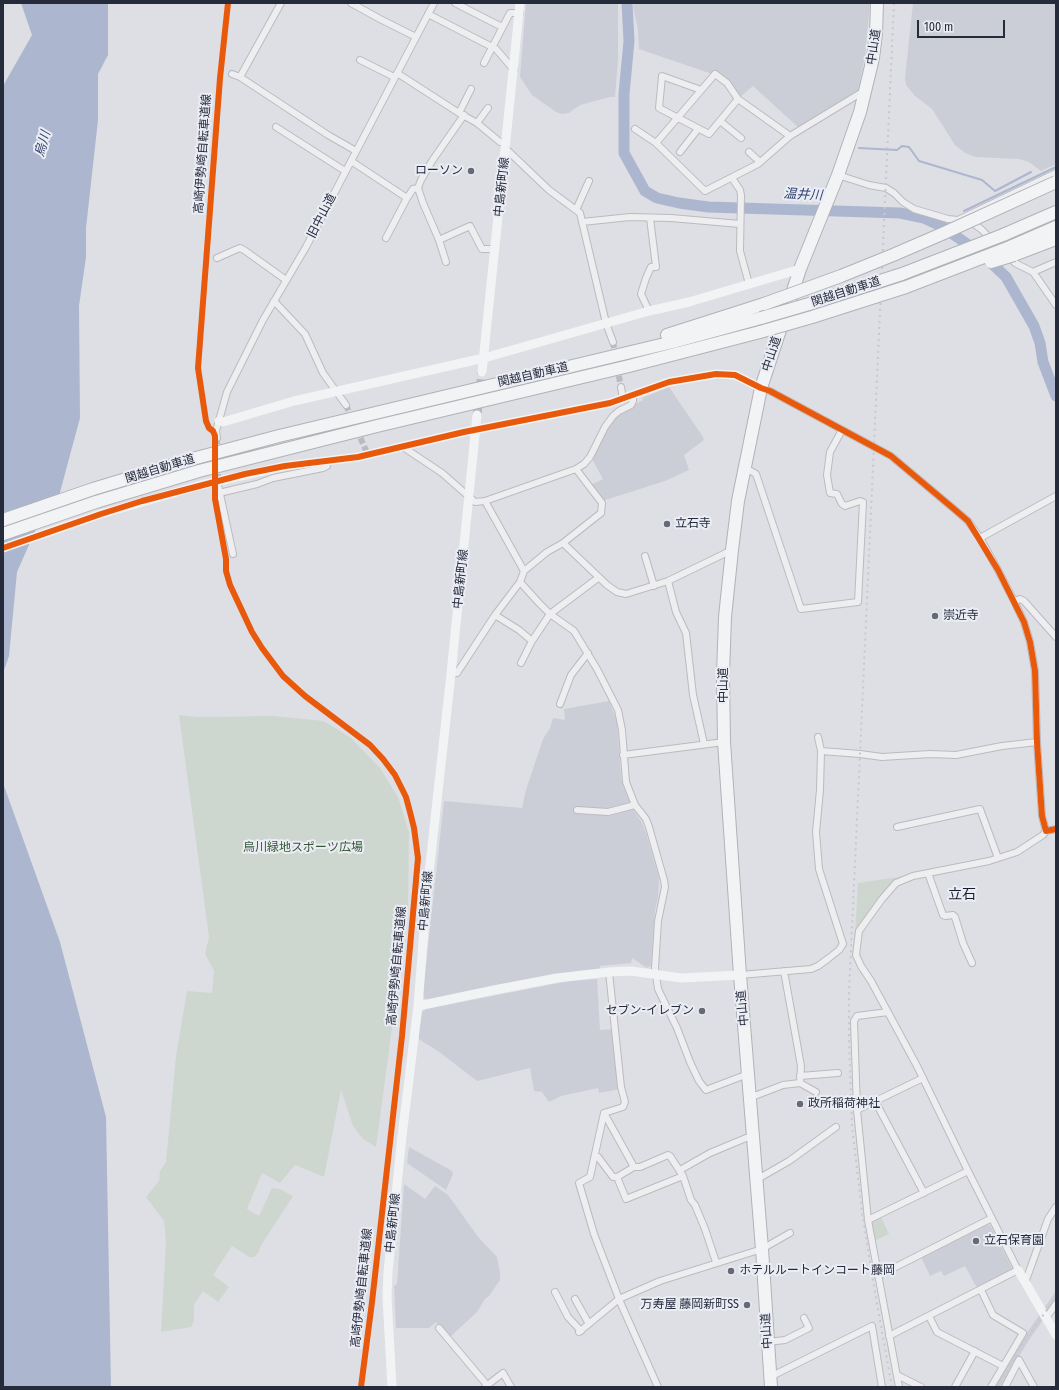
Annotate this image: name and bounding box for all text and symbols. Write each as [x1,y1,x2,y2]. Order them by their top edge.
scale bar [919,12,1007,38]
text: 100 m [924,20,953,34]
street label: 中山道 [864,28,884,66]
street label: 高崎伊勢崎自転車道線 [192,94,214,214]
water label: 烏川 [32,129,54,159]
street label: 中島新町線 [492,156,512,218]
place label: ローソン [415,164,463,178]
marker: ローソン [466,166,476,176]
water label: 温井川 [783,186,823,204]
street label: 旧中山道 [305,191,339,241]
street label: 関越自動車道 [810,274,882,310]
street label: 中山道 [760,335,784,373]
street label: 関越自動車道 [496,360,570,390]
street label: 関越自動車道 [123,452,197,486]
place label: 立石寺 [675,517,711,531]
marker: 立石寺 [662,519,672,529]
street label: 中島新町線 [451,548,471,610]
place label: 崇近寺 [943,609,979,623]
marker: 崇近寺 [930,611,940,621]
street label: 中山道 [717,667,731,703]
park label: 烏川緑地スポーツ広場 [243,841,363,855]
street label: 中島新町線 [416,870,436,932]
district label: 立石 [948,887,976,903]
street label: 高崎伊勢崎自転車道線 [385,906,409,1026]
street label: 中山道 [734,989,752,1027]
place label: セブン-イレブン [606,1004,694,1018]
marker: セブン-イレブン [697,1006,707,1016]
place label: 政所稲荷神社 [808,1097,880,1111]
marker: 政所稲荷神社 [795,1099,805,1109]
street label: 中島新町線 [383,1192,403,1254]
street label: 高崎伊勢崎自転車道線 [349,1228,375,1348]
place label: 立石保育園 [984,1234,1044,1248]
marker: 立石保育園 [971,1236,981,1246]
place label: ホテルルートインコート藤岡 [739,1264,895,1278]
marker: ホテルルートインコート藤岡 [726,1266,736,1276]
place label: 万寿屋 藤岡新町SS [640,1298,739,1312]
marker: 万寿屋 藤岡新町SS [742,1300,752,1310]
street label: 中山道 [759,1313,775,1349]

